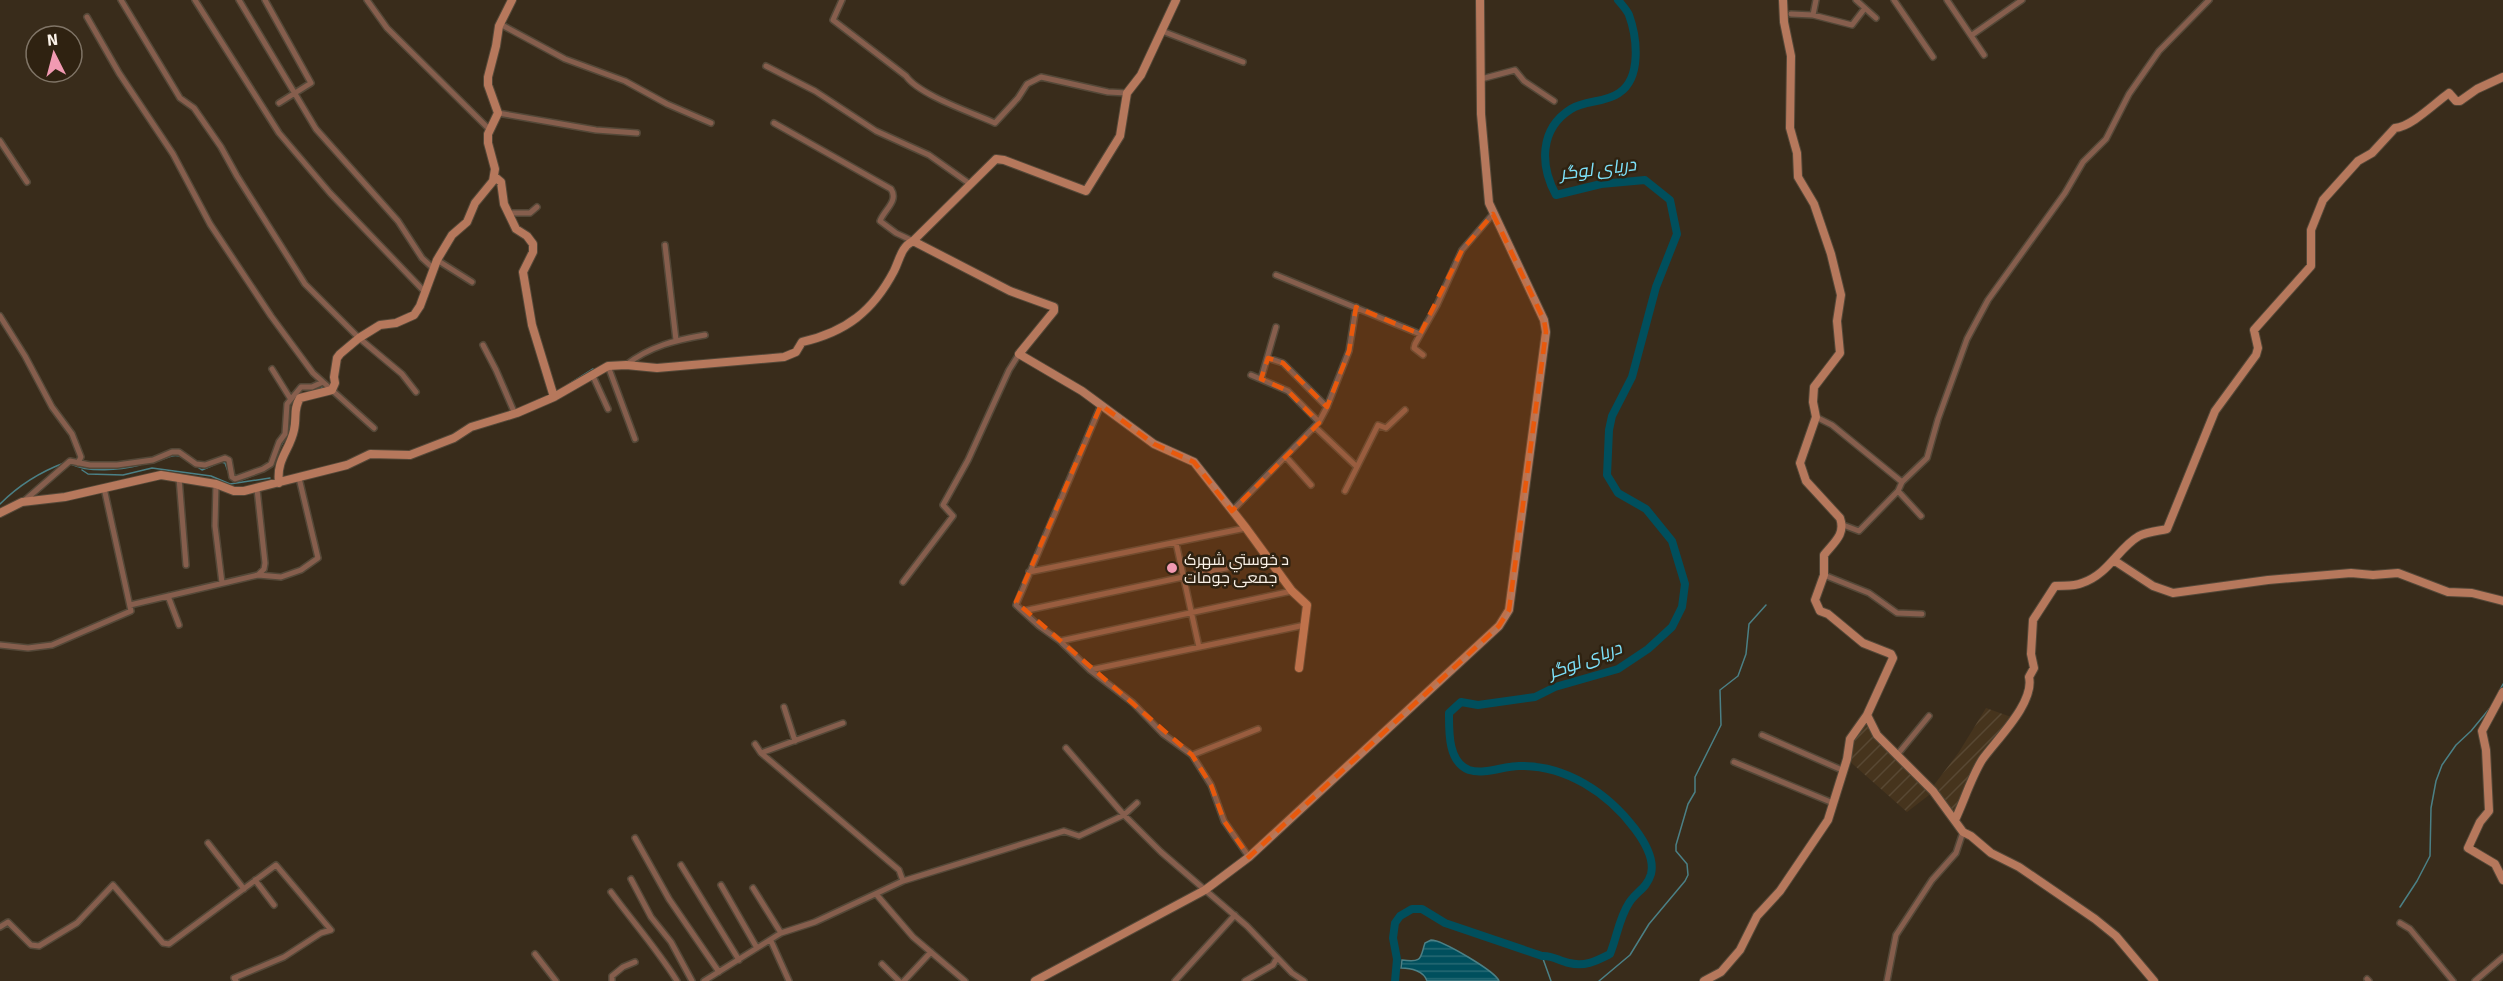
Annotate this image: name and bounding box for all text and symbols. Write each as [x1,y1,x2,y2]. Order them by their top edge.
north arrow [24,24,84,84]
text: N [46,30,59,51]
water label: دریای لوگر [1557,153,1639,185]
place label: د خوستي شهرک جمعی جومات [1184,550,1289,588]
marker: د خوستي شهرک جمعی جومات [1165,561,1179,575]
water label: دریای لوگر [1543,636,1626,684]

